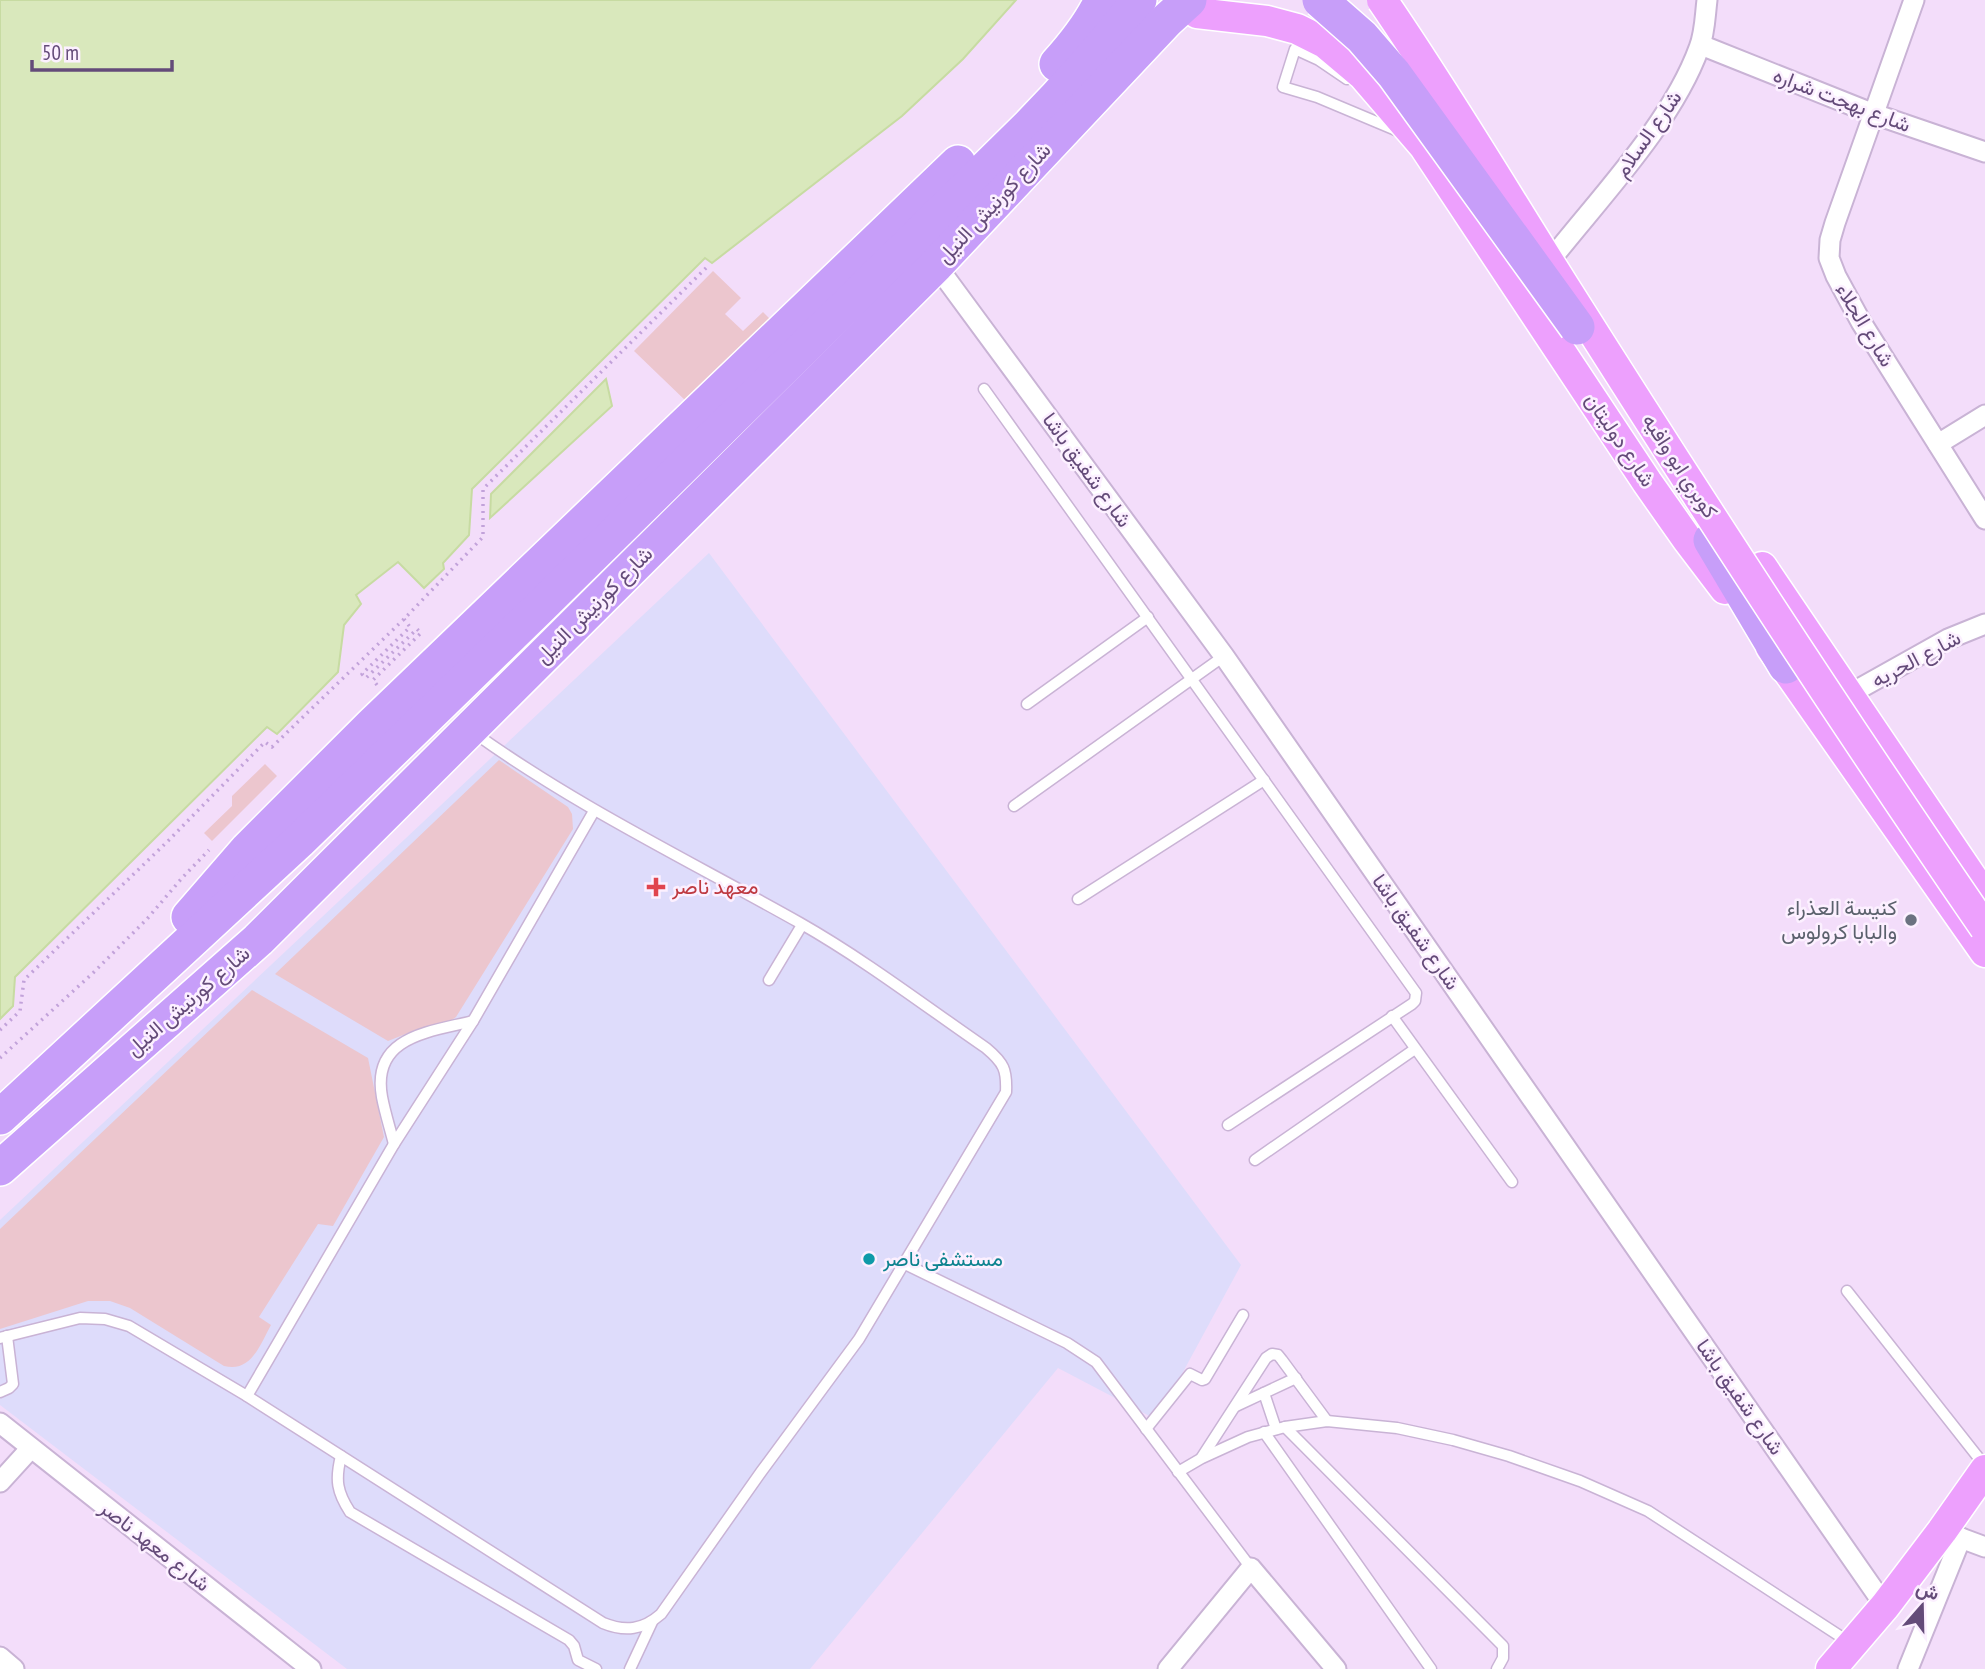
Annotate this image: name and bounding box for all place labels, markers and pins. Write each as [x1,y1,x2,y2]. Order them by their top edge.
place label: معهد ناصر [671,873,758,900]
marker: معهد ناصر [646,877,666,897]
place label: كنيسة العذراء والبابا كرولوس [1781,894,1897,945]
marker: كنيسة العذراء والبابا كرولوس [1903,912,1919,928]
place label: مستشفى ناصر [882,1245,1003,1272]
marker: مستشفى ناصر [861,1251,877,1267]

